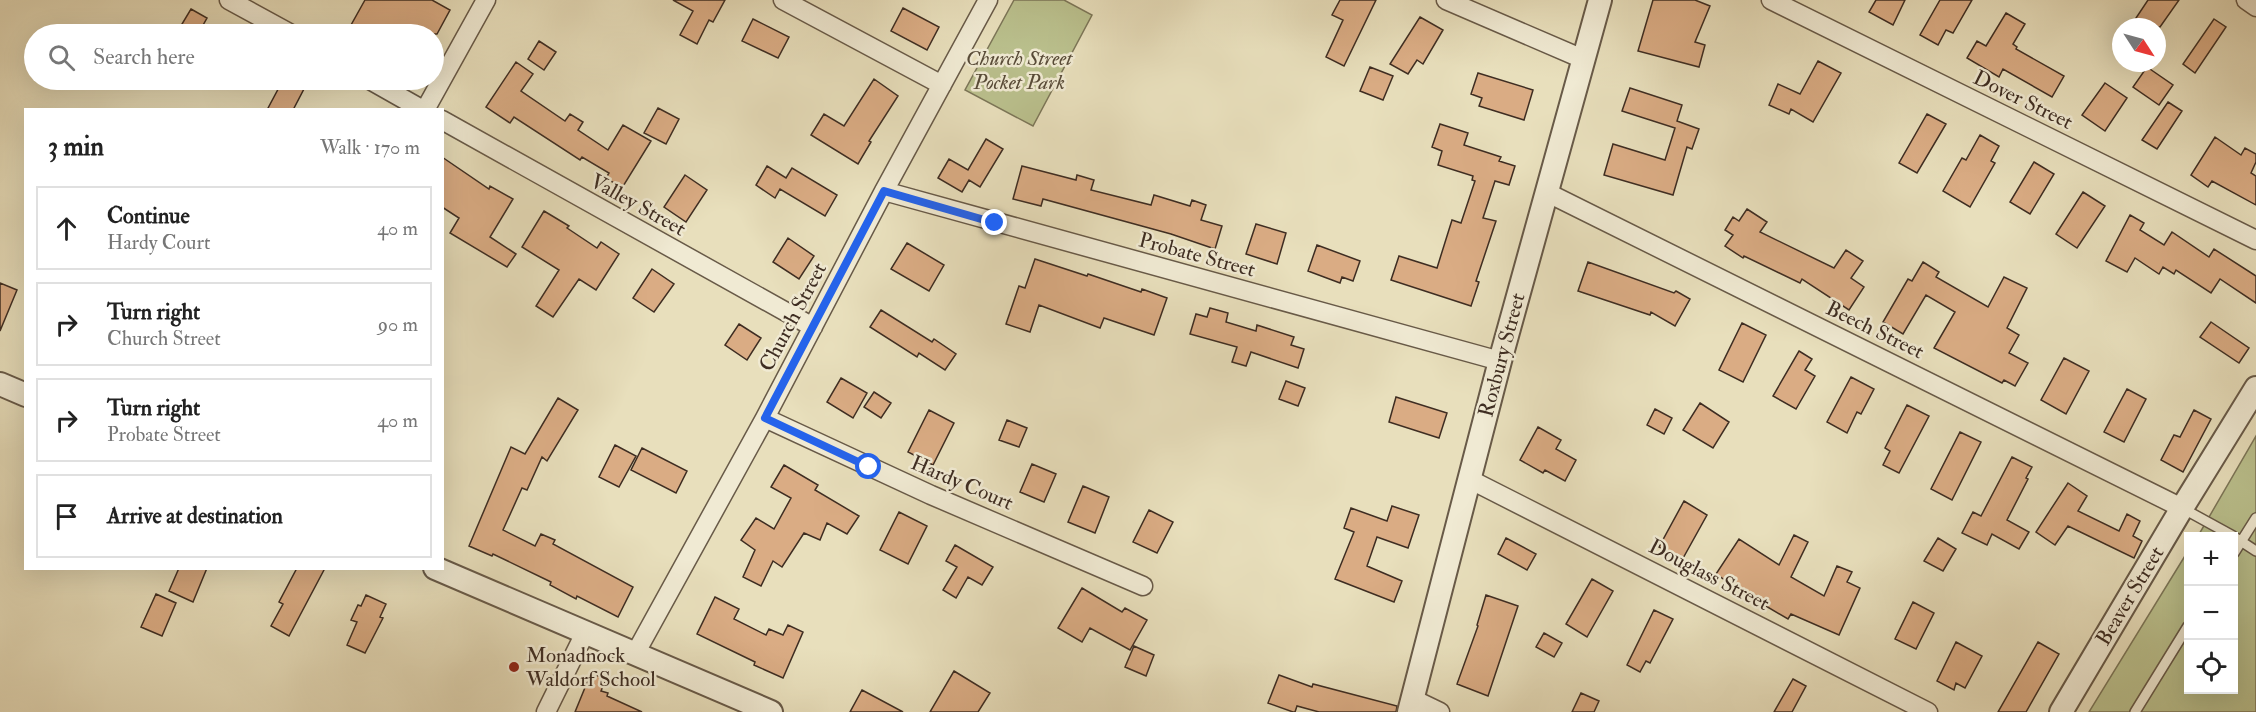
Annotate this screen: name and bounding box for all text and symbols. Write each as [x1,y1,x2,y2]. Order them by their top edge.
north arrow [2112,18,2166,72]
search box [24,24,444,90]
icon: search [45,41,78,74]
text: Search here [93,43,195,71]
park label: Church Street Pocket Park [966,45,1073,96]
street label: Dover Street [1969,64,2077,136]
text: 3 min [48,131,104,163]
text: Walk · 170 m [320,135,420,160]
street label: Valley Street [585,168,691,242]
text: Continue [107,202,190,230]
route end [981,209,1007,235]
icon: ahead [50,212,83,245]
text: 40 m [377,216,418,241]
street label: Probate Street [1136,226,1258,284]
text: Hardy Court [107,230,210,255]
street label: Church Street [753,258,833,376]
street label: Roxbury Street [1472,290,1532,420]
street label: Beech Street [1822,295,1929,365]
text: Turn right [107,298,200,326]
icon: right [50,308,83,341]
text: 90 m [378,312,418,337]
text: Church Street [107,326,221,351]
text: Turn right [107,394,200,422]
icon: right [50,404,83,437]
text: 40 m [377,408,418,433]
text: Probate Street [107,422,221,447]
street label: Hardy Court [907,449,1017,517]
route start [855,453,881,479]
icon: arrive [50,500,83,533]
text: Arrive at destination [107,502,283,530]
map controls [2184,532,2238,694]
button: + [2184,532,2238,586]
street label: Douglass Street [1644,533,1774,617]
street label: Beaver Street [2090,541,2170,651]
button: − [2184,586,2238,640]
button: locate [2184,640,2238,694]
place label: Monadnock Waldorf School [525,642,656,693]
marker: Monadnock Waldorf School [507,660,521,674]

